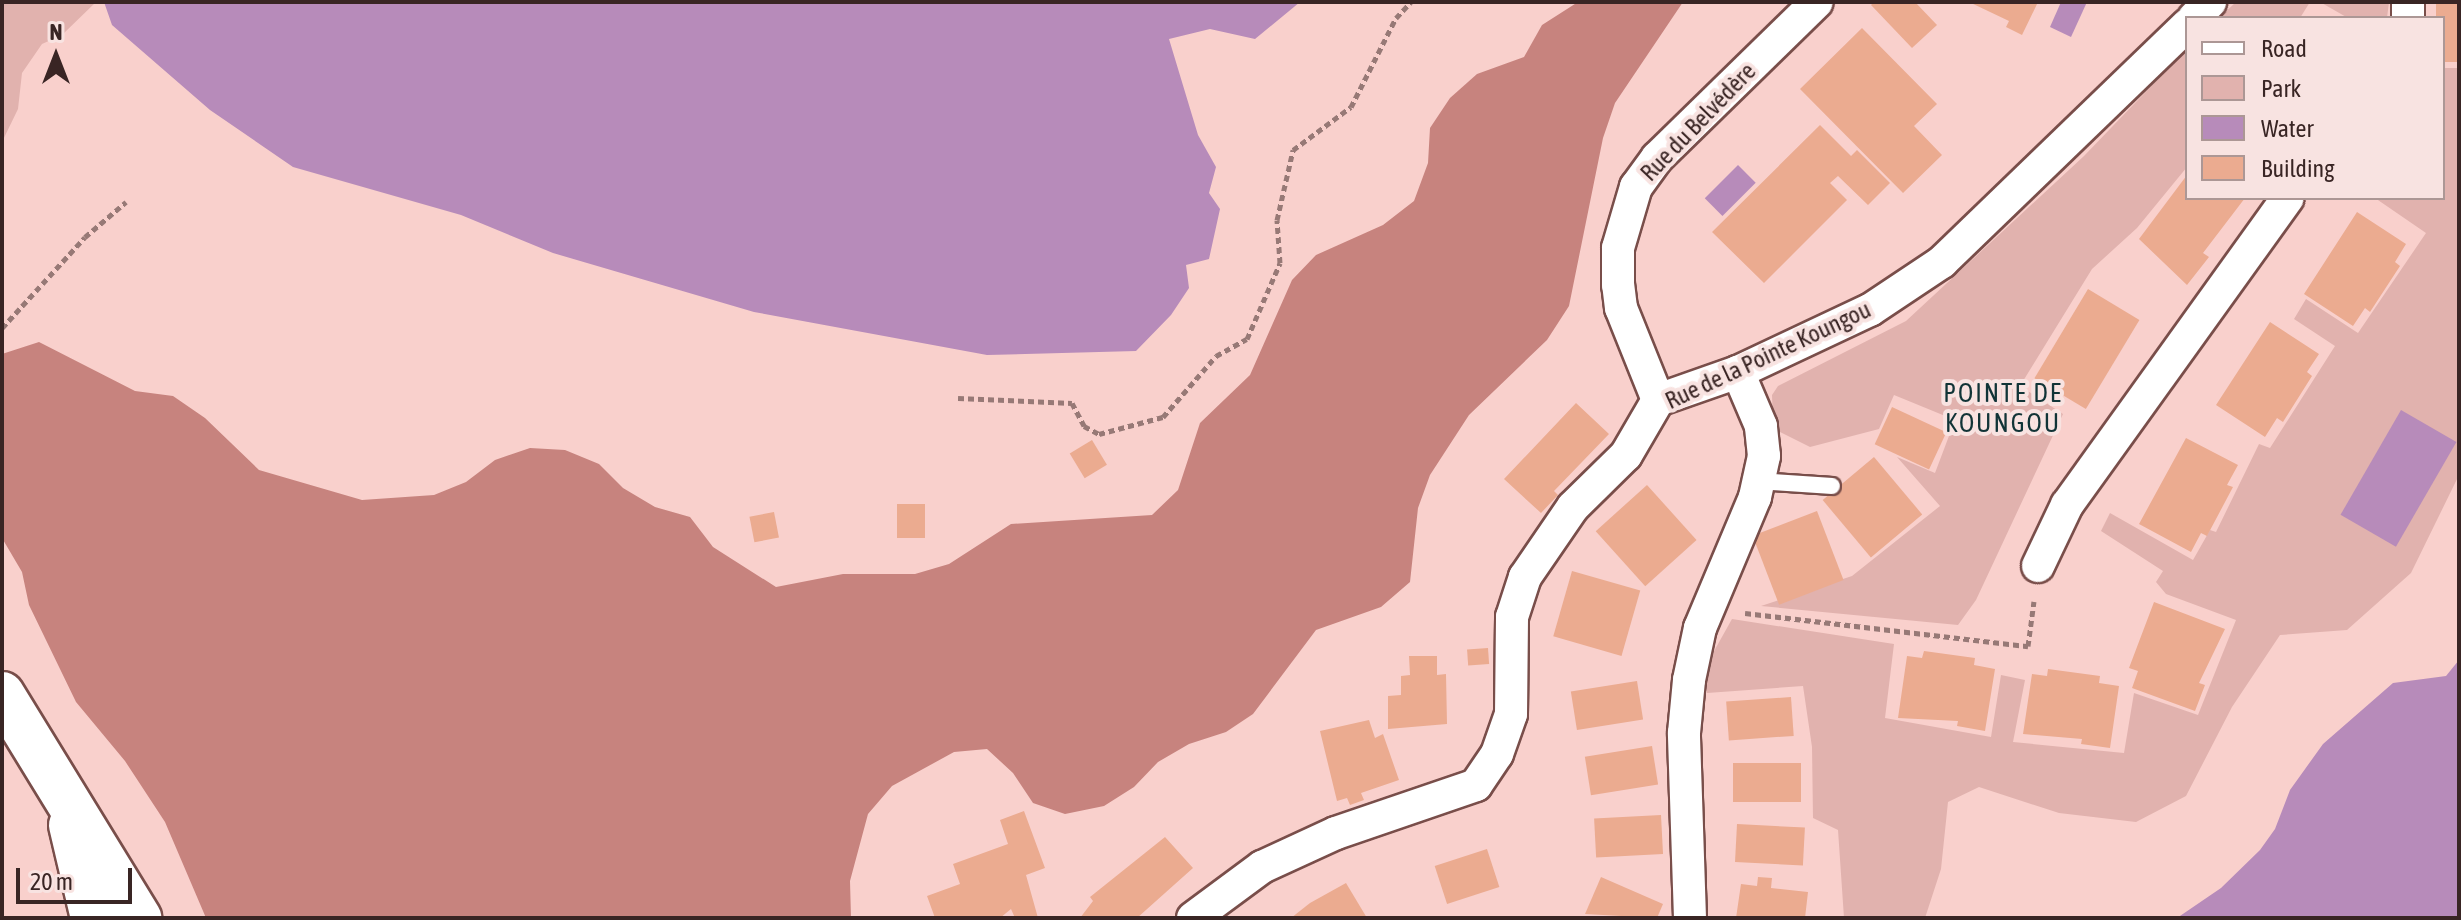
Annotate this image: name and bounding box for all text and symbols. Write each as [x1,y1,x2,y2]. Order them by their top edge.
north arrow [16,16,96,96]
legend [2185,16,2445,200]
text: N [50,19,62,45]
text: Road [2261,35,2307,62]
street label: Rue du Belvédère [1634,57,1762,187]
text: Park [2261,75,2301,102]
text: Water [2261,115,2314,142]
text: Building [2261,155,2334,182]
street label: Rue de la Pointe Koungou [1661,295,1875,415]
district label: POINTE DE KOUNGOU [1943,378,2063,440]
scale bar [20,852,136,902]
text: 20 m [30,868,73,895]

